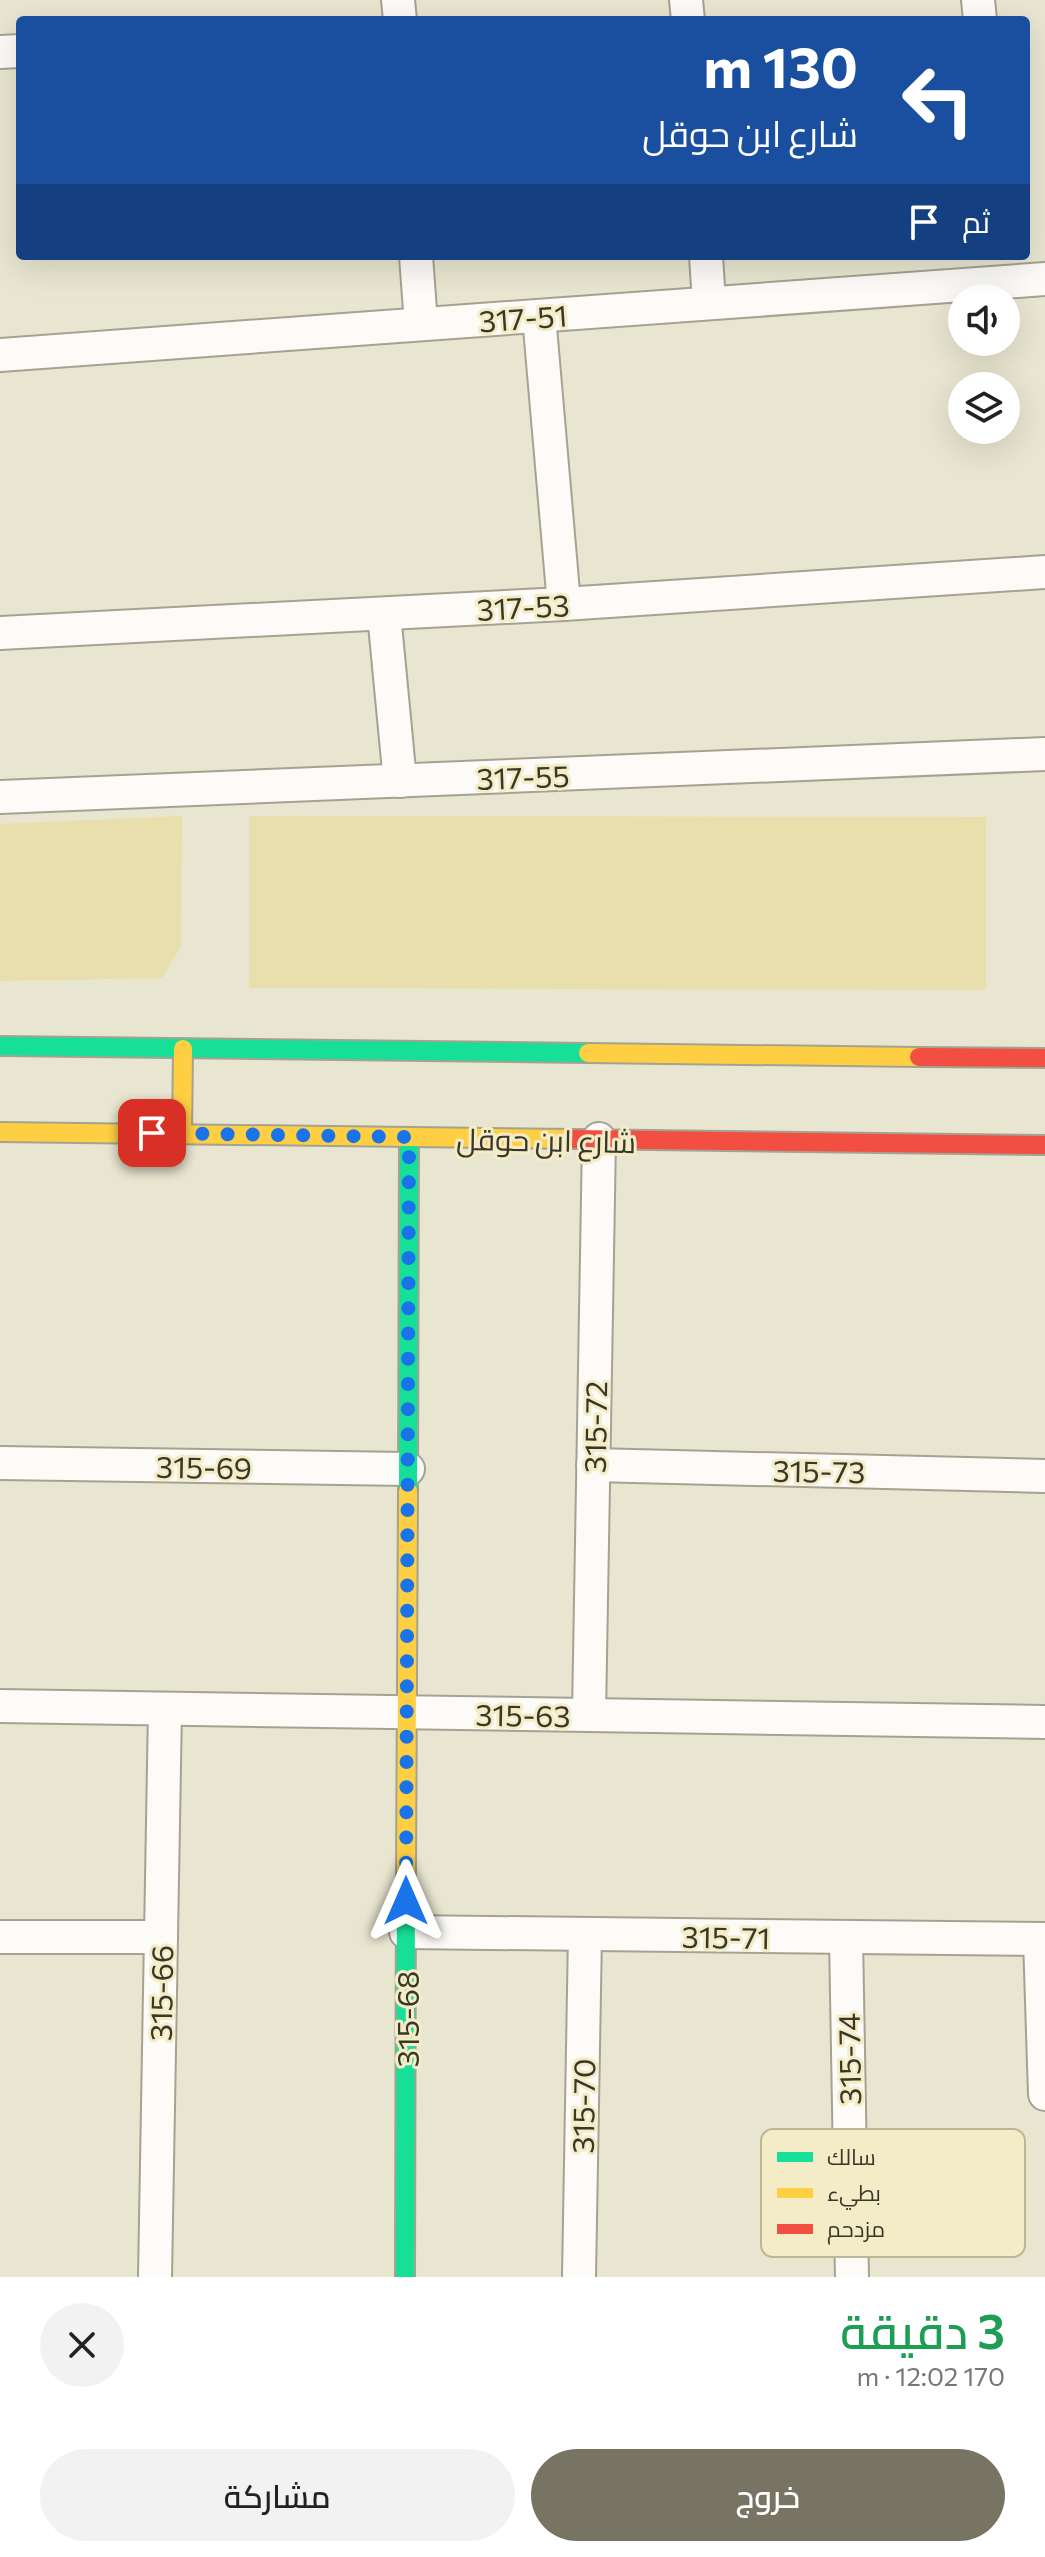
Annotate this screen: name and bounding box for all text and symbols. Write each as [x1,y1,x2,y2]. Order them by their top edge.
text: 130 m [703,31,858,100]
icon: left [886,48,990,152]
text: شارع ابن حوقل [642,110,858,154]
icon: arrive [902,200,946,244]
text: ثم [962,202,990,239]
map controls [948,284,1020,444]
button: sound [948,284,1020,356]
street label: 317-51 [478,295,568,339]
button: layers [948,372,1020,444]
street label: 317-53 [476,585,570,627]
street label: 317-55 [476,756,570,796]
pin [118,1099,186,1167]
icon: arrive [130,1111,174,1155]
street label: شارع ابن حوقل [456,1119,636,1163]
street label: 315-72 [575,1381,613,1473]
street label: 315-69 [156,1447,252,1485]
street label: 315-73 [772,1451,866,1489]
street label: 315-63 [475,1695,571,1733]
position arrow [364,1859,448,1943]
street label: 315-71 [681,1917,771,1955]
street label: 315-66 [141,1945,179,2041]
street label: 315-68 [388,1971,425,2067]
street label: 315-74 [829,2013,867,2105]
street label: 315-70 [563,2058,601,2154]
legend [761,2129,1025,2257]
text: سالك [827,2143,876,2170]
text: بطيء [827,2179,881,2210]
text: مزدحم [827,2215,885,2245]
text: 3 دقيقة [840,2300,1005,2359]
button: close [40,2303,124,2387]
text: 170 m · 12:02 [857,2360,1005,2391]
button: مشاركة [40,2449,515,2541]
button: خروج [531,2449,1005,2541]

